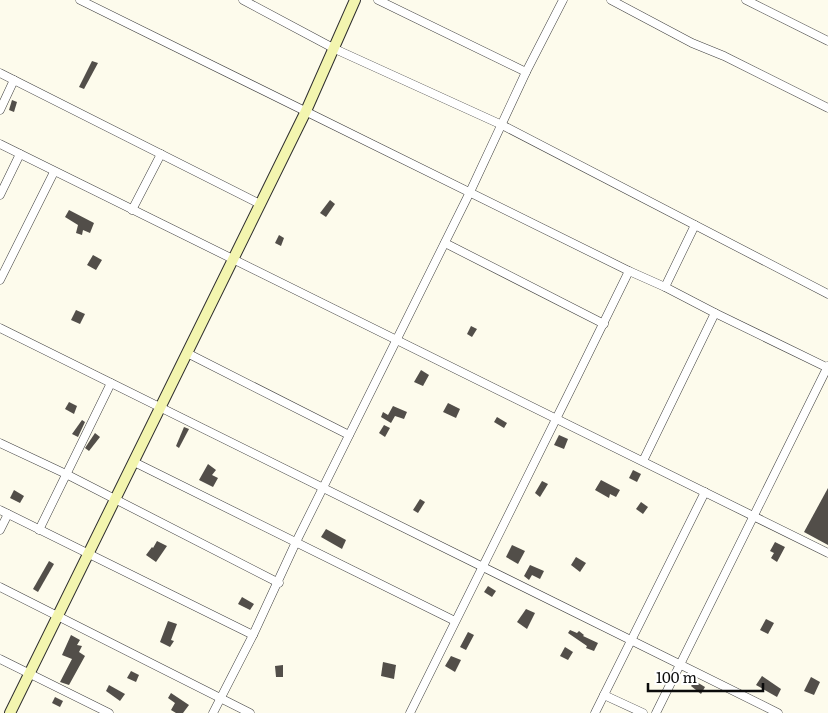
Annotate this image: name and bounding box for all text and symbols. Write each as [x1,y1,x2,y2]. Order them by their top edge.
scale bar [648,660,763,692]
text: 100 m [656,665,697,688]

